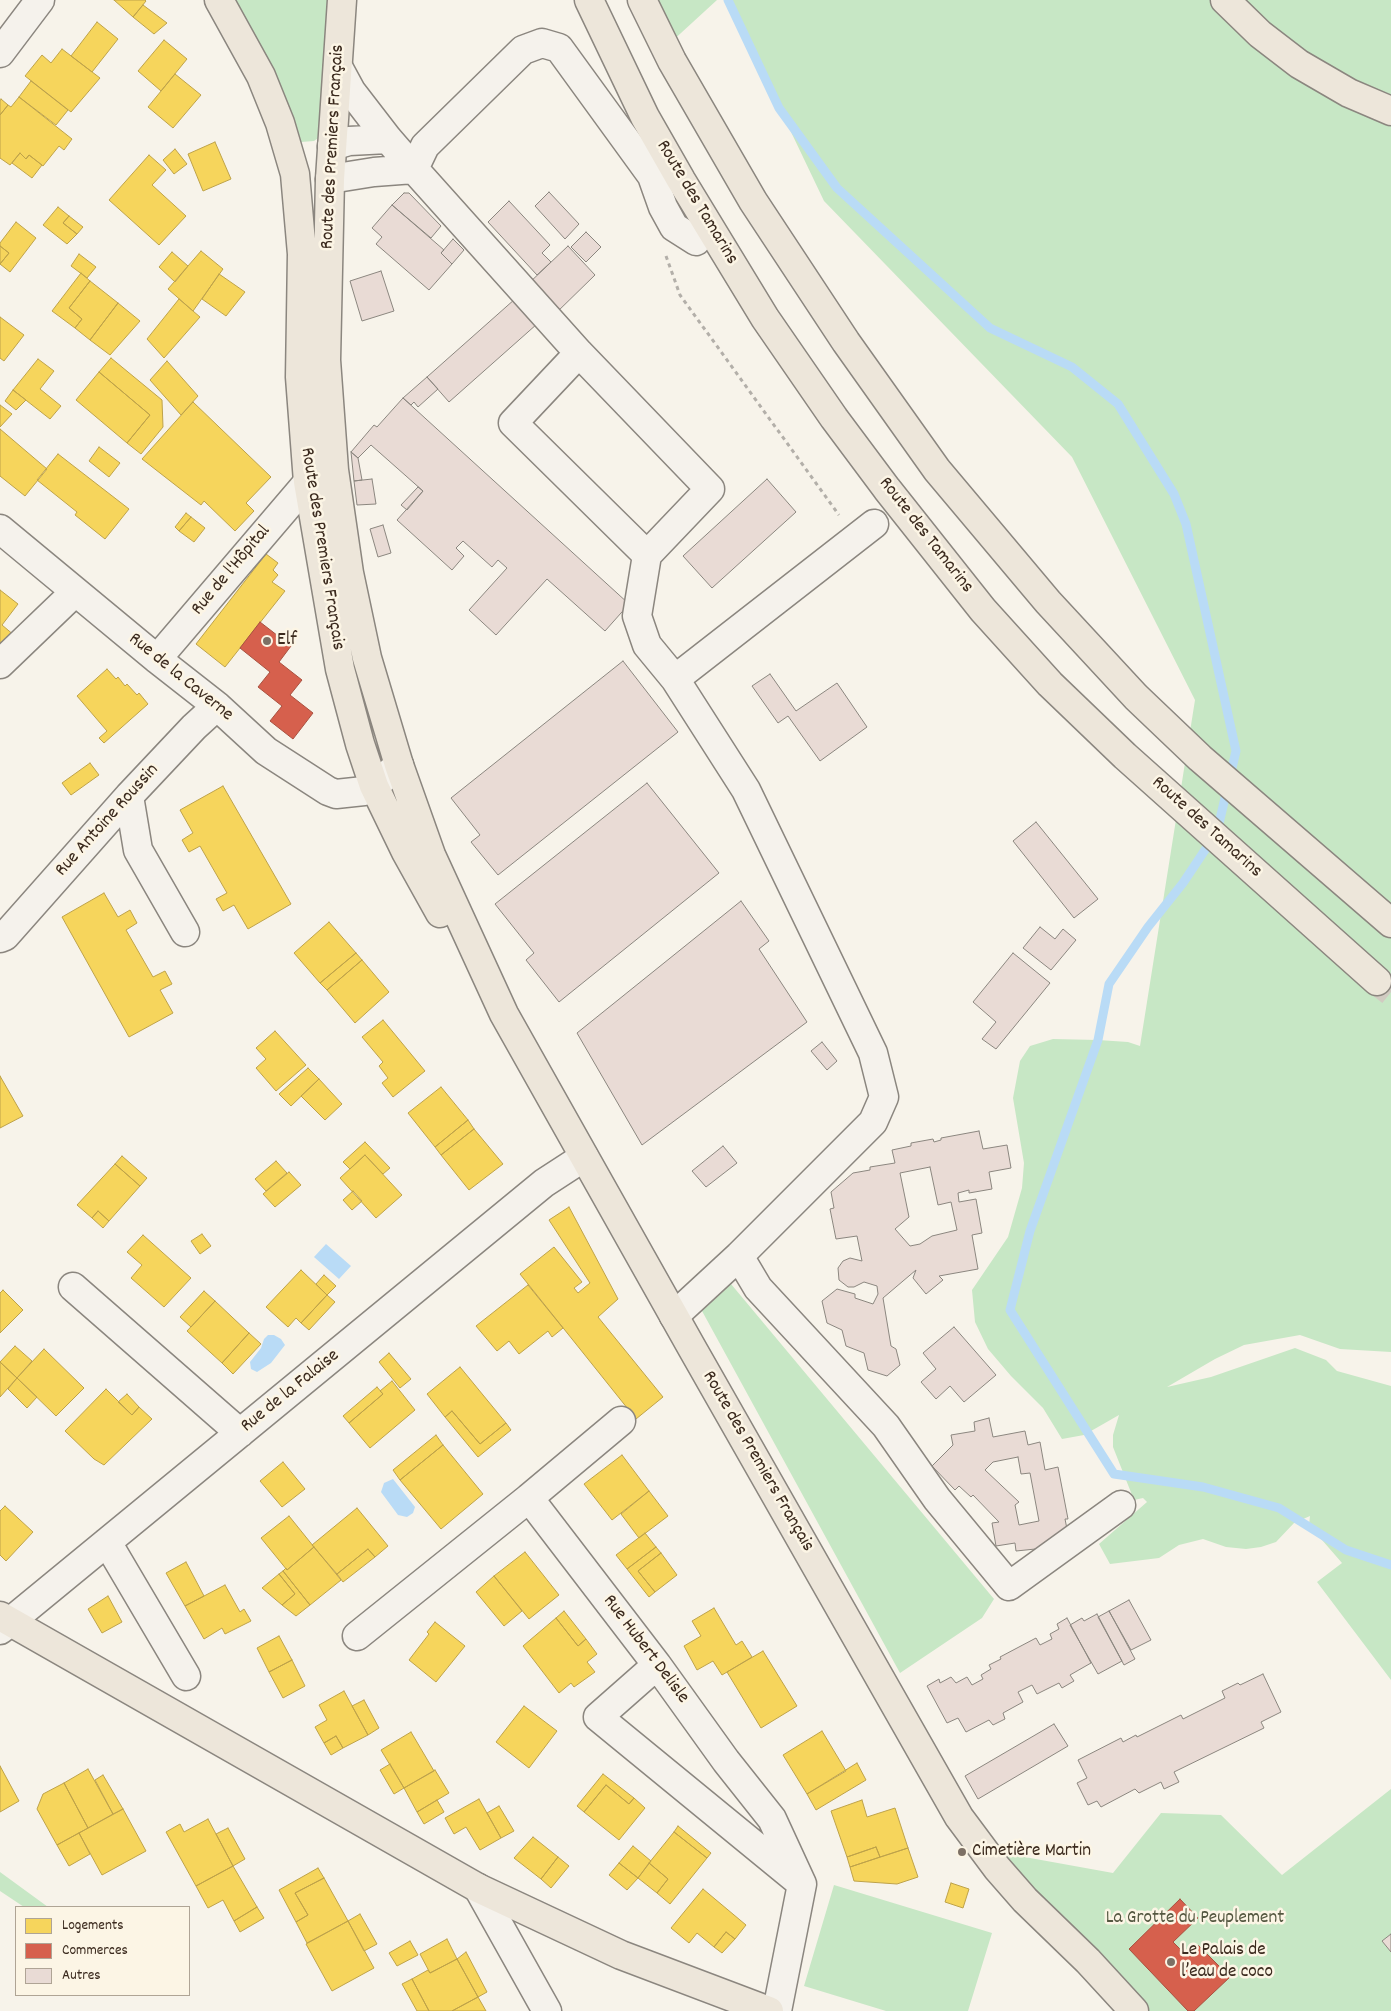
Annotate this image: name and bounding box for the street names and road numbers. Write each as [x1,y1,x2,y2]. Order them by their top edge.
street label: Route des Premiers Français [317,44,351,250]
street label: Route des Tamarins [650,137,742,269]
street label: Route des Premiers Français [294,446,348,652]
street label: Route des Tamarins [873,473,977,599]
street label: Rue de l'Hôpital [188,521,276,621]
street label: Rue de la Caverne [123,629,237,727]
street label: Rue Antoine Roussin [51,760,165,882]
street label: Route des Tamarins [1146,772,1266,884]
street label: Rue de la Falaise [237,1345,345,1439]
street label: Route des Premiers Français [696,1368,818,1556]
street label: Rue Hubert Delisle [597,1591,693,1709]

